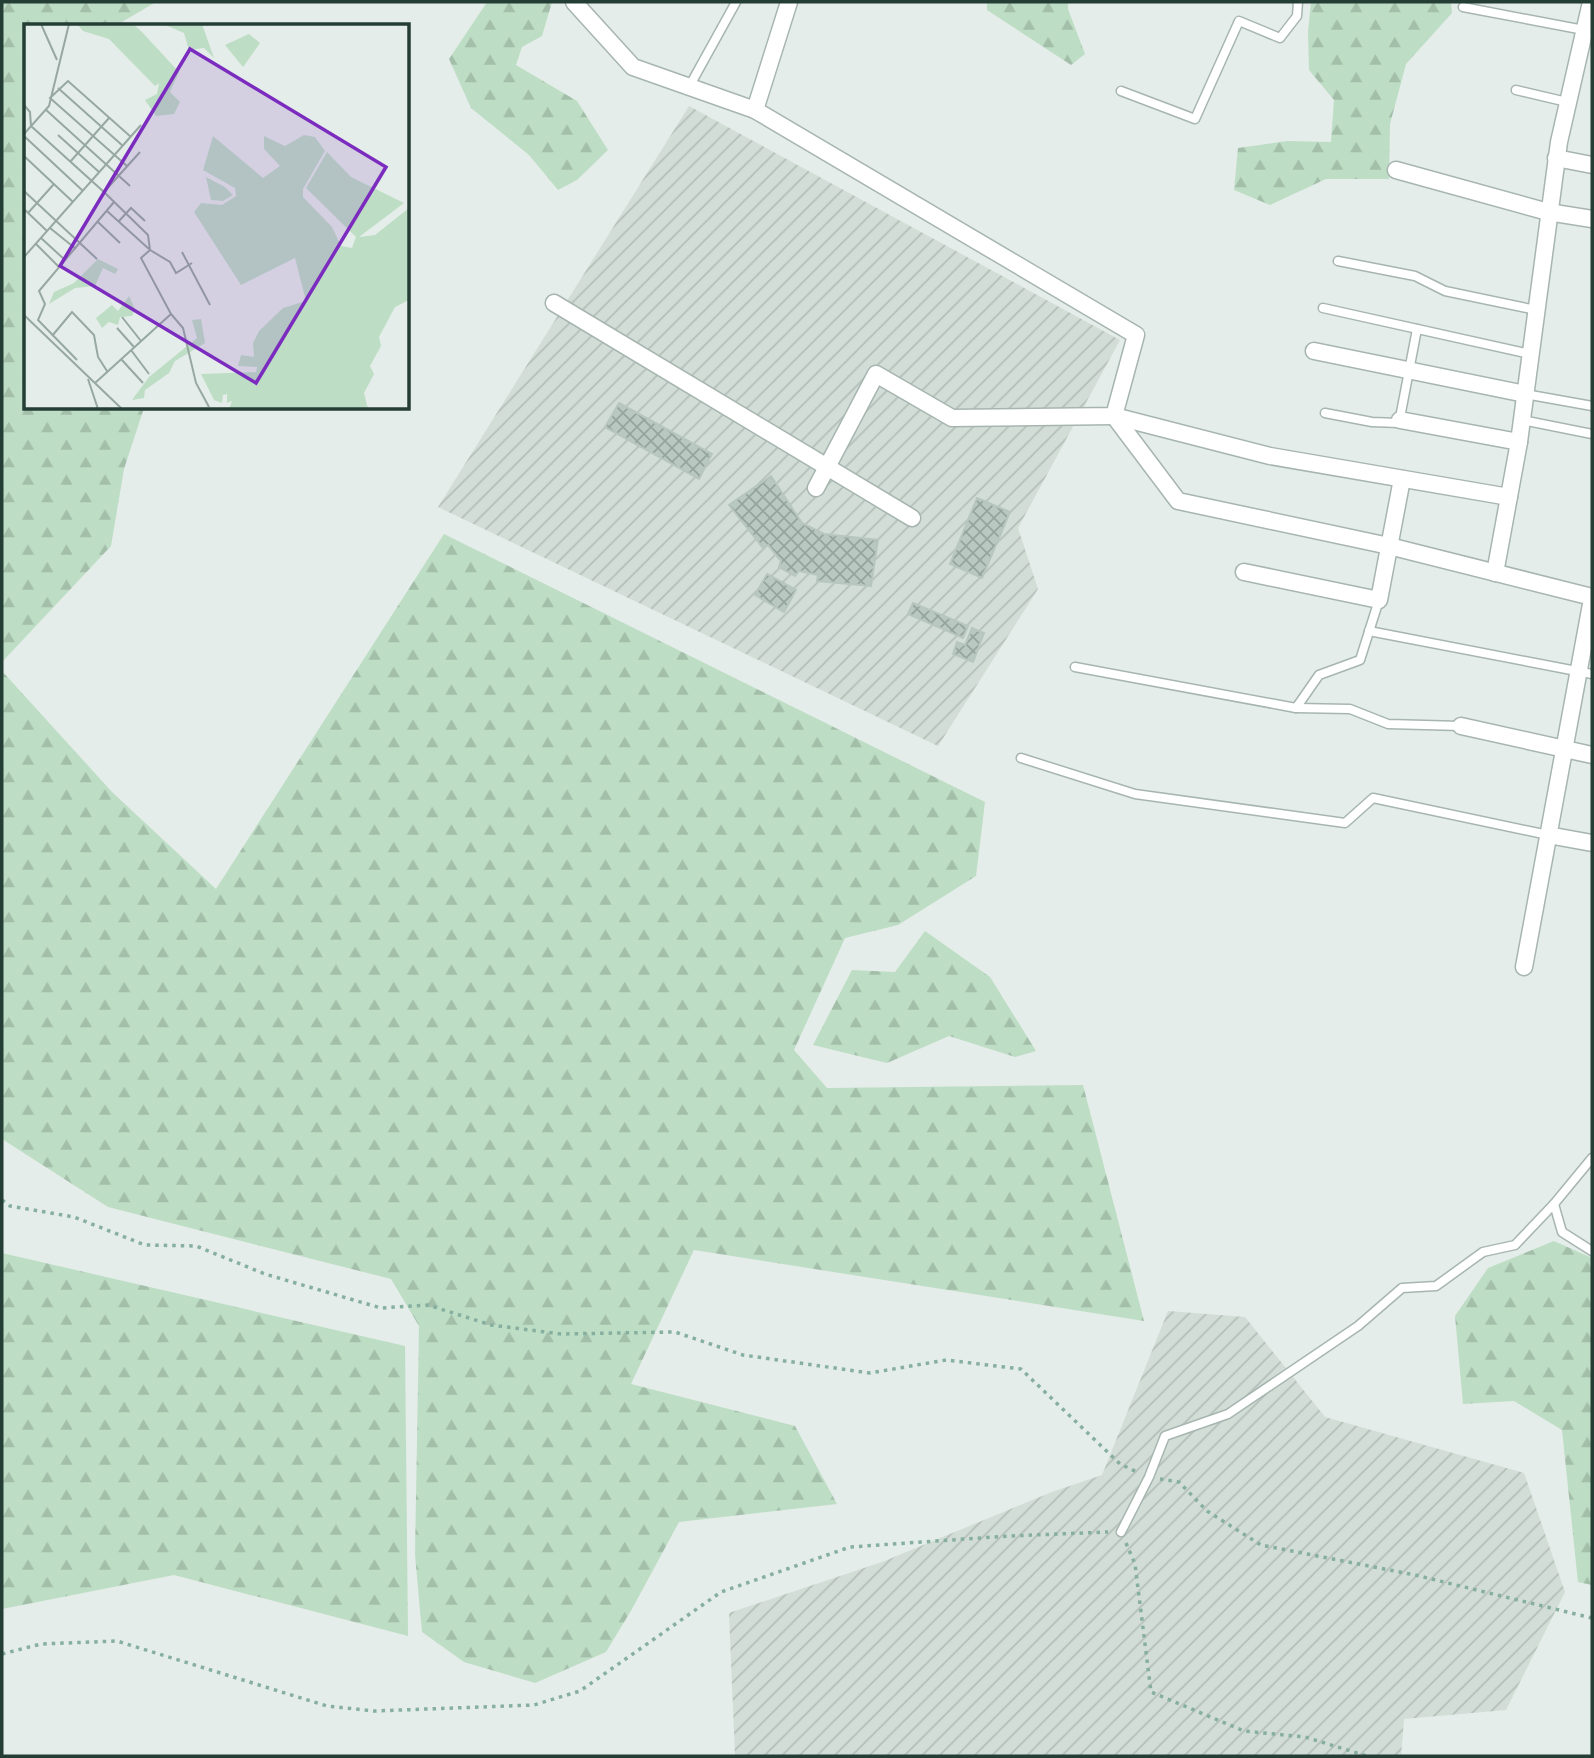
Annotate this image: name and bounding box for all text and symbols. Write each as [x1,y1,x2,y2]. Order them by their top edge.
inset map [24,24,410,410]

